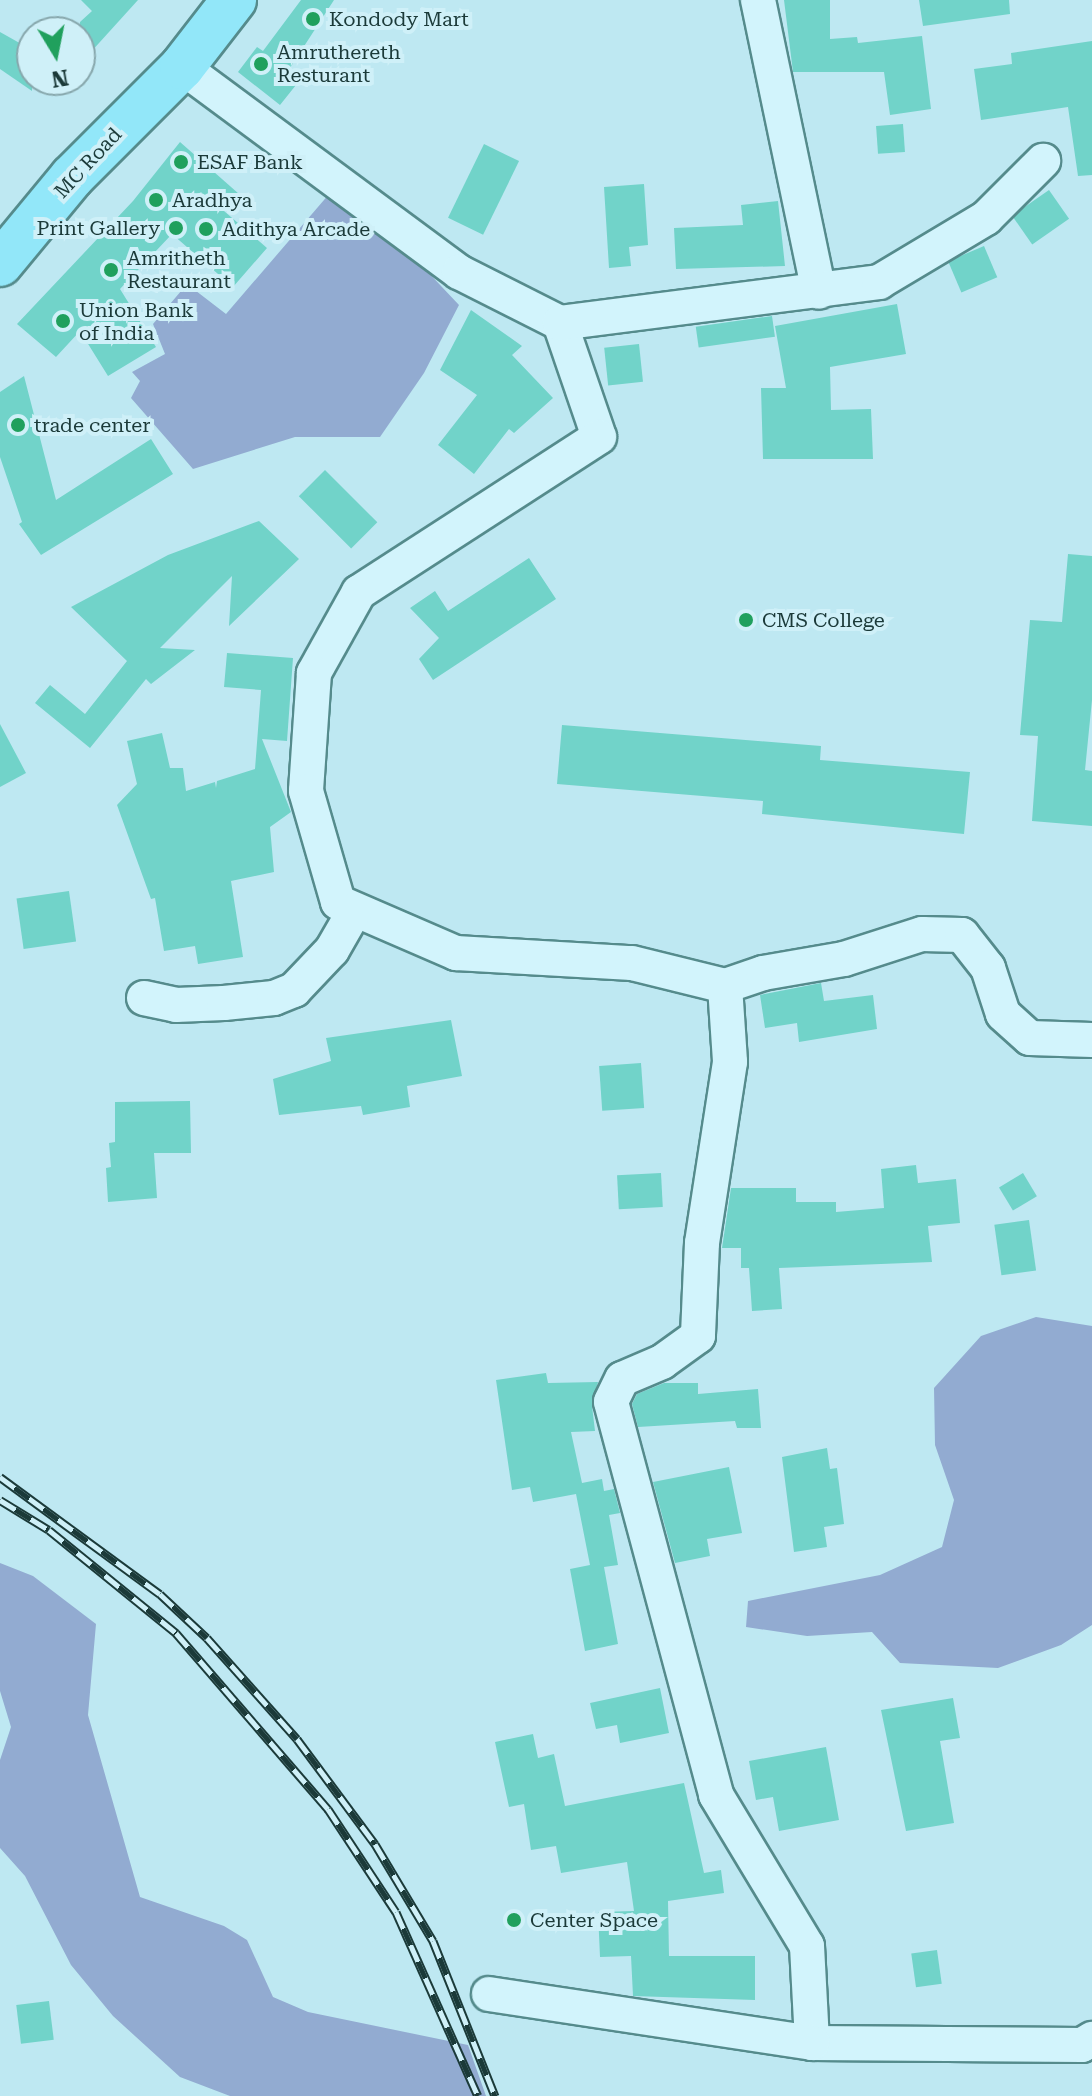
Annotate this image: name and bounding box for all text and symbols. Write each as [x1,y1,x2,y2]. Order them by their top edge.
place label: Kondody Mart [329,7,469,31]
marker: Kondody Mart [304,10,322,28]
north arrow [16,16,96,96]
place label: Amruthereth Resturant [277,40,401,87]
marker: Amruthereth Resturant [252,55,270,73]
text: N [49,64,70,92]
street label: MC Road [49,123,127,203]
place label: ESAF Bank [197,150,303,174]
marker: ESAF Bank [172,153,190,171]
place label: Aradhya [172,188,252,212]
marker: Aradhya [147,191,165,209]
place label: Print Gallery [37,216,160,240]
place label: Adithya Arcade [222,217,370,241]
marker: Print Gallery [167,219,185,237]
marker: Adithya Arcade [197,220,215,238]
place label: Amritheth Restaurant [127,246,231,293]
marker: Amritheth Restaurant [102,261,120,279]
place label: Union Bank of India [79,298,194,345]
marker: Union Bank of India [54,312,72,330]
place label: trade center [34,413,150,437]
marker: trade center [9,416,27,434]
place label: CMS College [762,608,885,632]
marker: CMS College [737,611,755,629]
place label: Center Space [530,1908,658,1932]
marker: Center Space [505,1911,523,1929]

